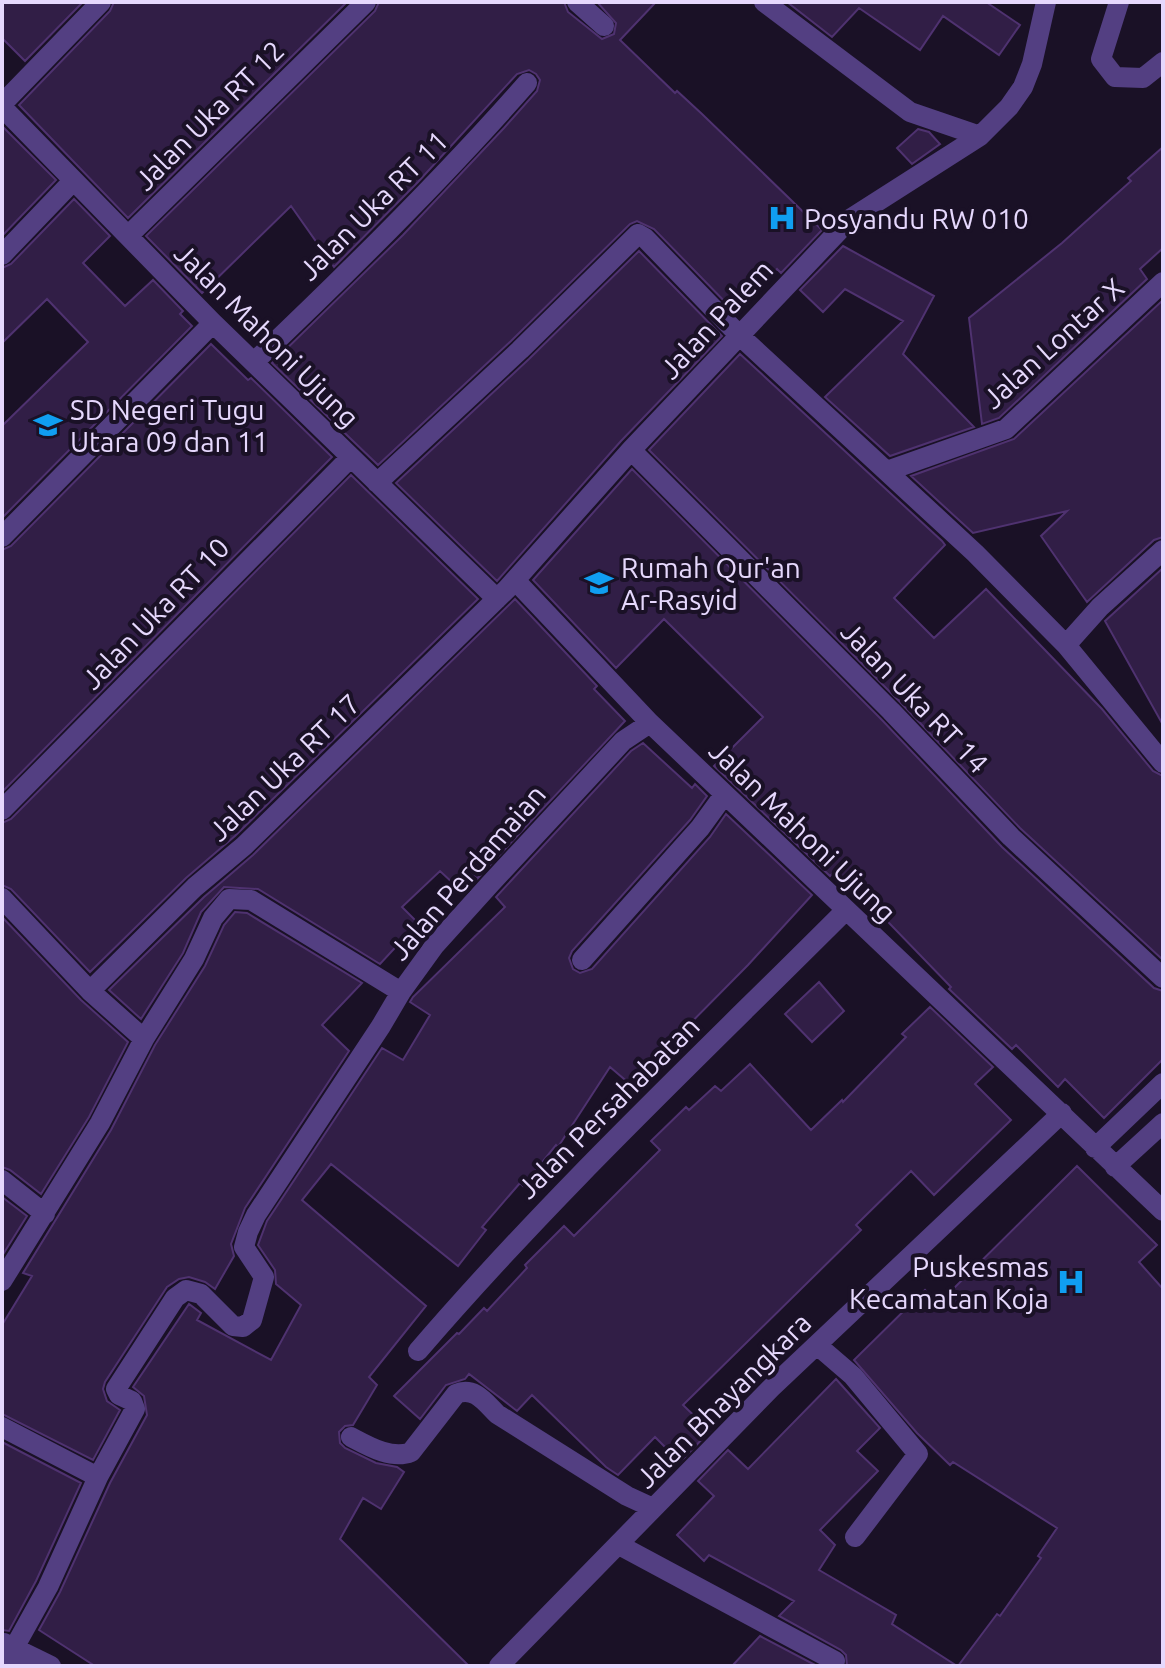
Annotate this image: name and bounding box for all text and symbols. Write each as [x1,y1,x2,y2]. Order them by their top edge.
street label: Jalan Uka RT 12 [128,34,290,196]
street label: Jalan Uka RT 11 [292,124,454,286]
hospital icon: Posyandu RW 010 [767,203,797,233]
place label: Posyandu RW 010 [804,203,1029,234]
street label: Jalan Mahoni Ujung [169,237,365,433]
street label: Jalan Palem [653,254,779,384]
street label: Jalan Lontar X [976,272,1130,414]
place label: SD Negeri Tugu Utara 09 dan 11 [70,394,269,457]
school or university icon: SD Negeri Tugu Utara 09 dan 11 [33,410,63,440]
street label: Jalan Uka RT 10 [75,531,235,695]
place label: Rumah Qur'an Ar-Rasyid [621,552,801,615]
school or university icon: Rumah Qur'an Ar-Rasyid [584,568,614,598]
street label: Jalan Uka RT 14 [835,615,995,779]
street label: Jalan Uka RT 17 [202,687,366,847]
street label: Jalan Mahoni Ujung [704,734,902,928]
street label: Jalan Perdamaian [383,778,551,966]
street label: Jalan Persahabatan [511,1010,705,1204]
place label: Puskesmas Kecamatan Koja [849,1251,1049,1314]
hospital icon: Puskesmas Kecamatan Koja [1056,1267,1086,1297]
street label: Jalan Bhayangkara [629,1306,817,1494]

